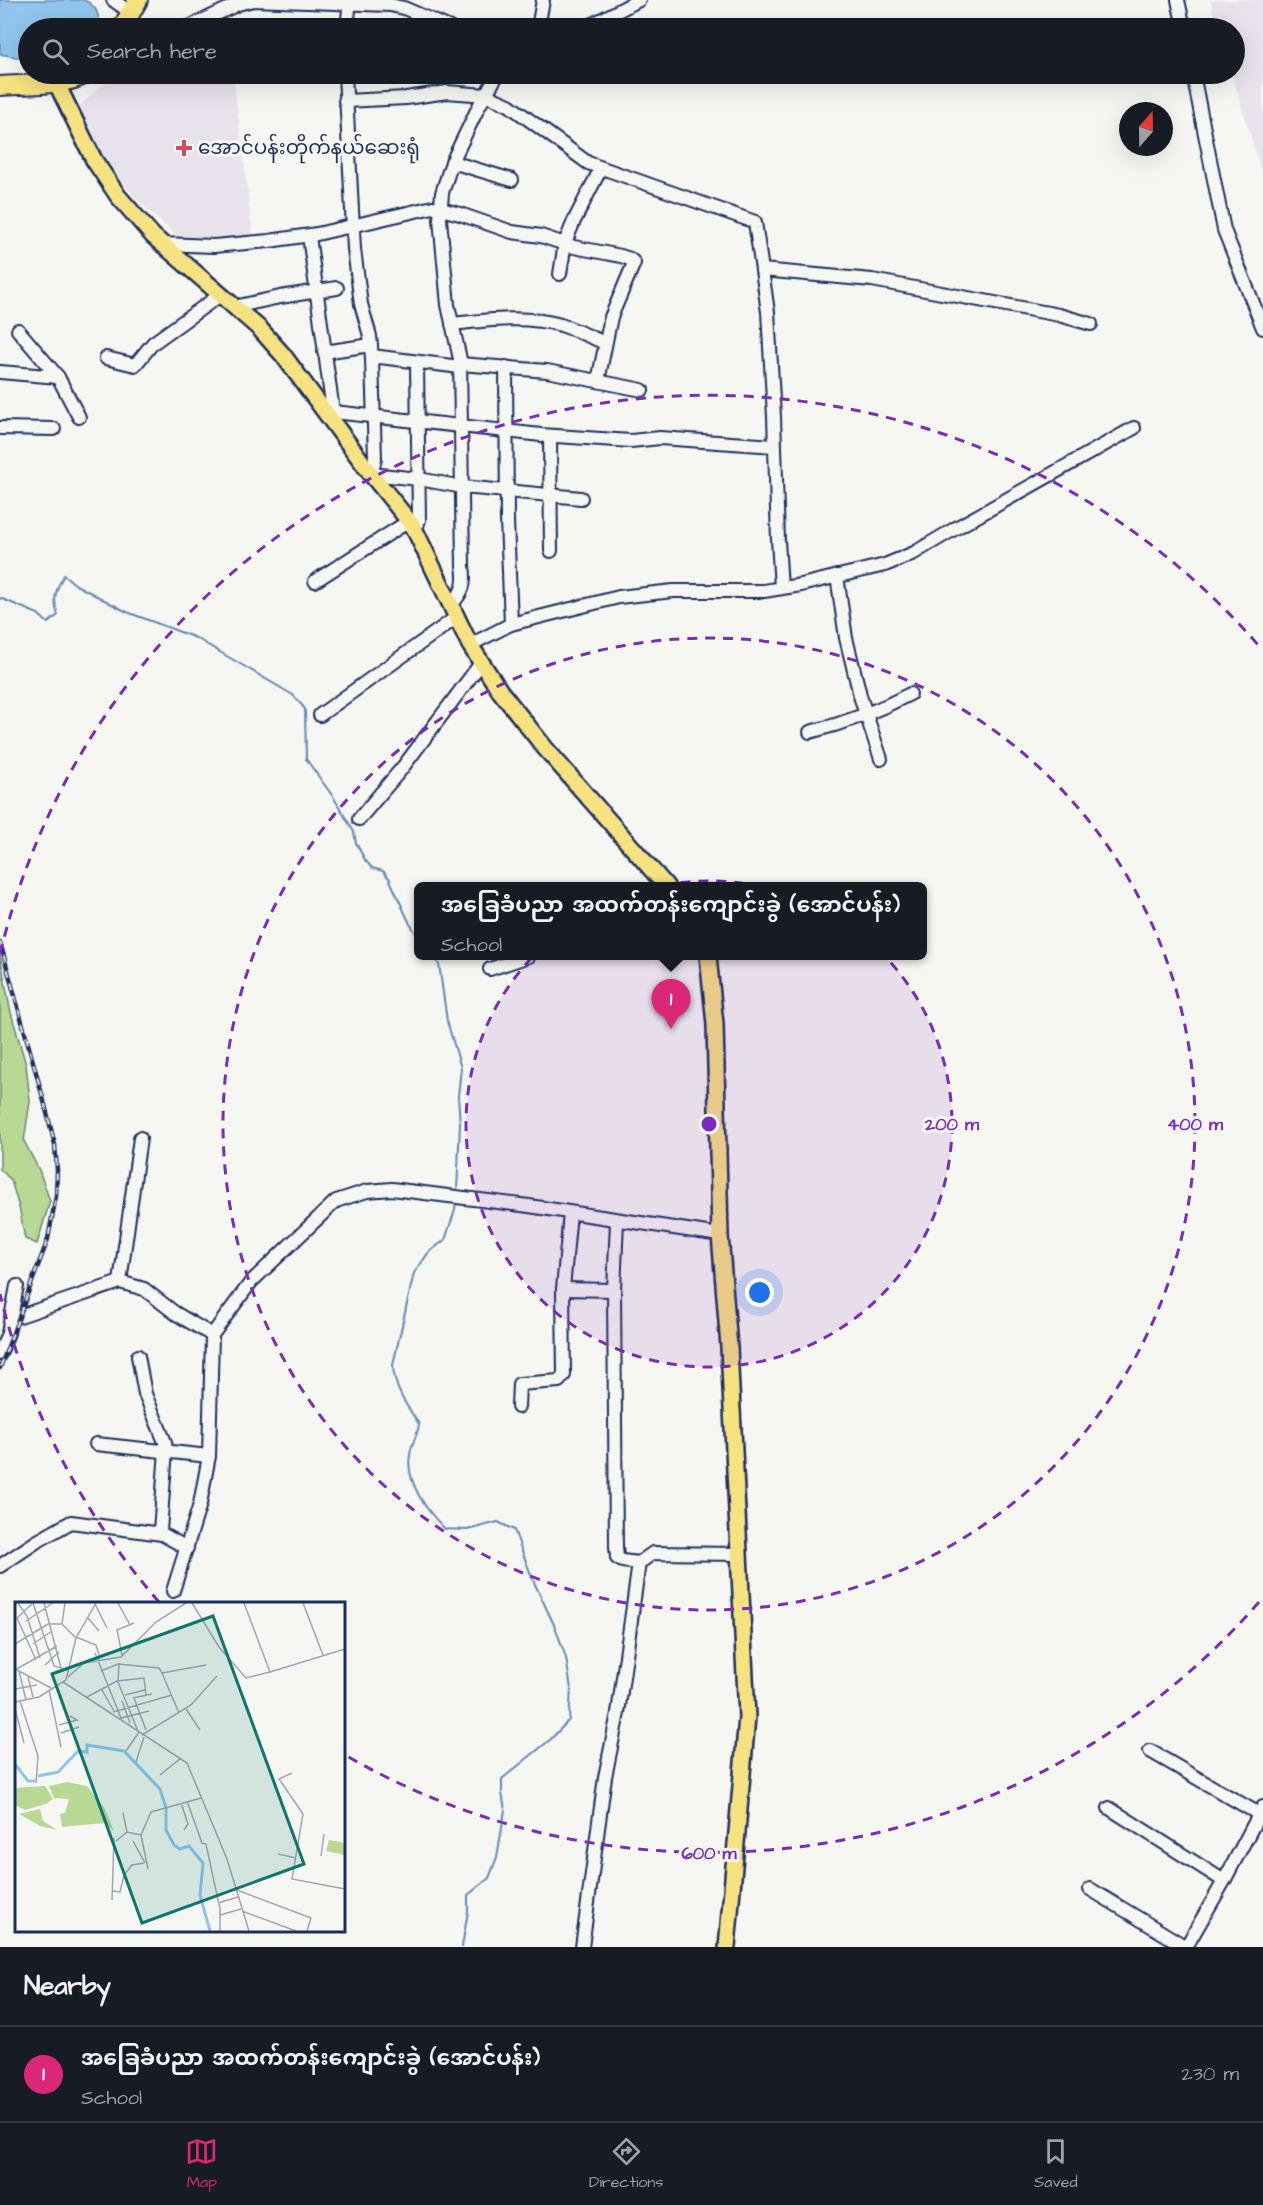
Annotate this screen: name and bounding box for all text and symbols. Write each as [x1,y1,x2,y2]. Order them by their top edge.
search box [18,18,1245,84]
icon: search [39,35,72,68]
text: Search here [87,36,217,67]
north arrow [1119,102,1173,156]
place label: အောင်ပန်းတိုက်နယ်ဆေးရုံ [198,133,420,164]
marker: အောင်ပန်းတိုက်နယ်ဆေးရုံ [175,139,193,157]
popup [414,882,927,960]
text: အခြေခံပညာ အထက်တန်းကျောင်းခွဲ (အောင်ပန်း) [441,890,900,921]
text: School [441,931,502,959]
pin: 1 [652,980,690,1029]
text: 200 m [924,1112,980,1137]
text: 400 m [1167,1112,1224,1137]
centre of rings [699,1114,719,1134]
your location [745,1278,774,1307]
inset map [15,1602,345,1932]
text: 600 m [681,1841,738,1866]
text: Nearby [24,1968,111,2004]
text: အခြေခံပညာ အထက်တန်းကျောင်းခွဲ (အောင်ပန်း) [81,2043,540,2074]
text: 1 [42,2060,45,2088]
text: 230 m [1181,2060,1239,2088]
text: School [81,2084,142,2112]
tab: Map [185,2135,218,2193]
tab: Directions [589,2135,663,2193]
tab: Saved [1034,2135,1078,2193]

